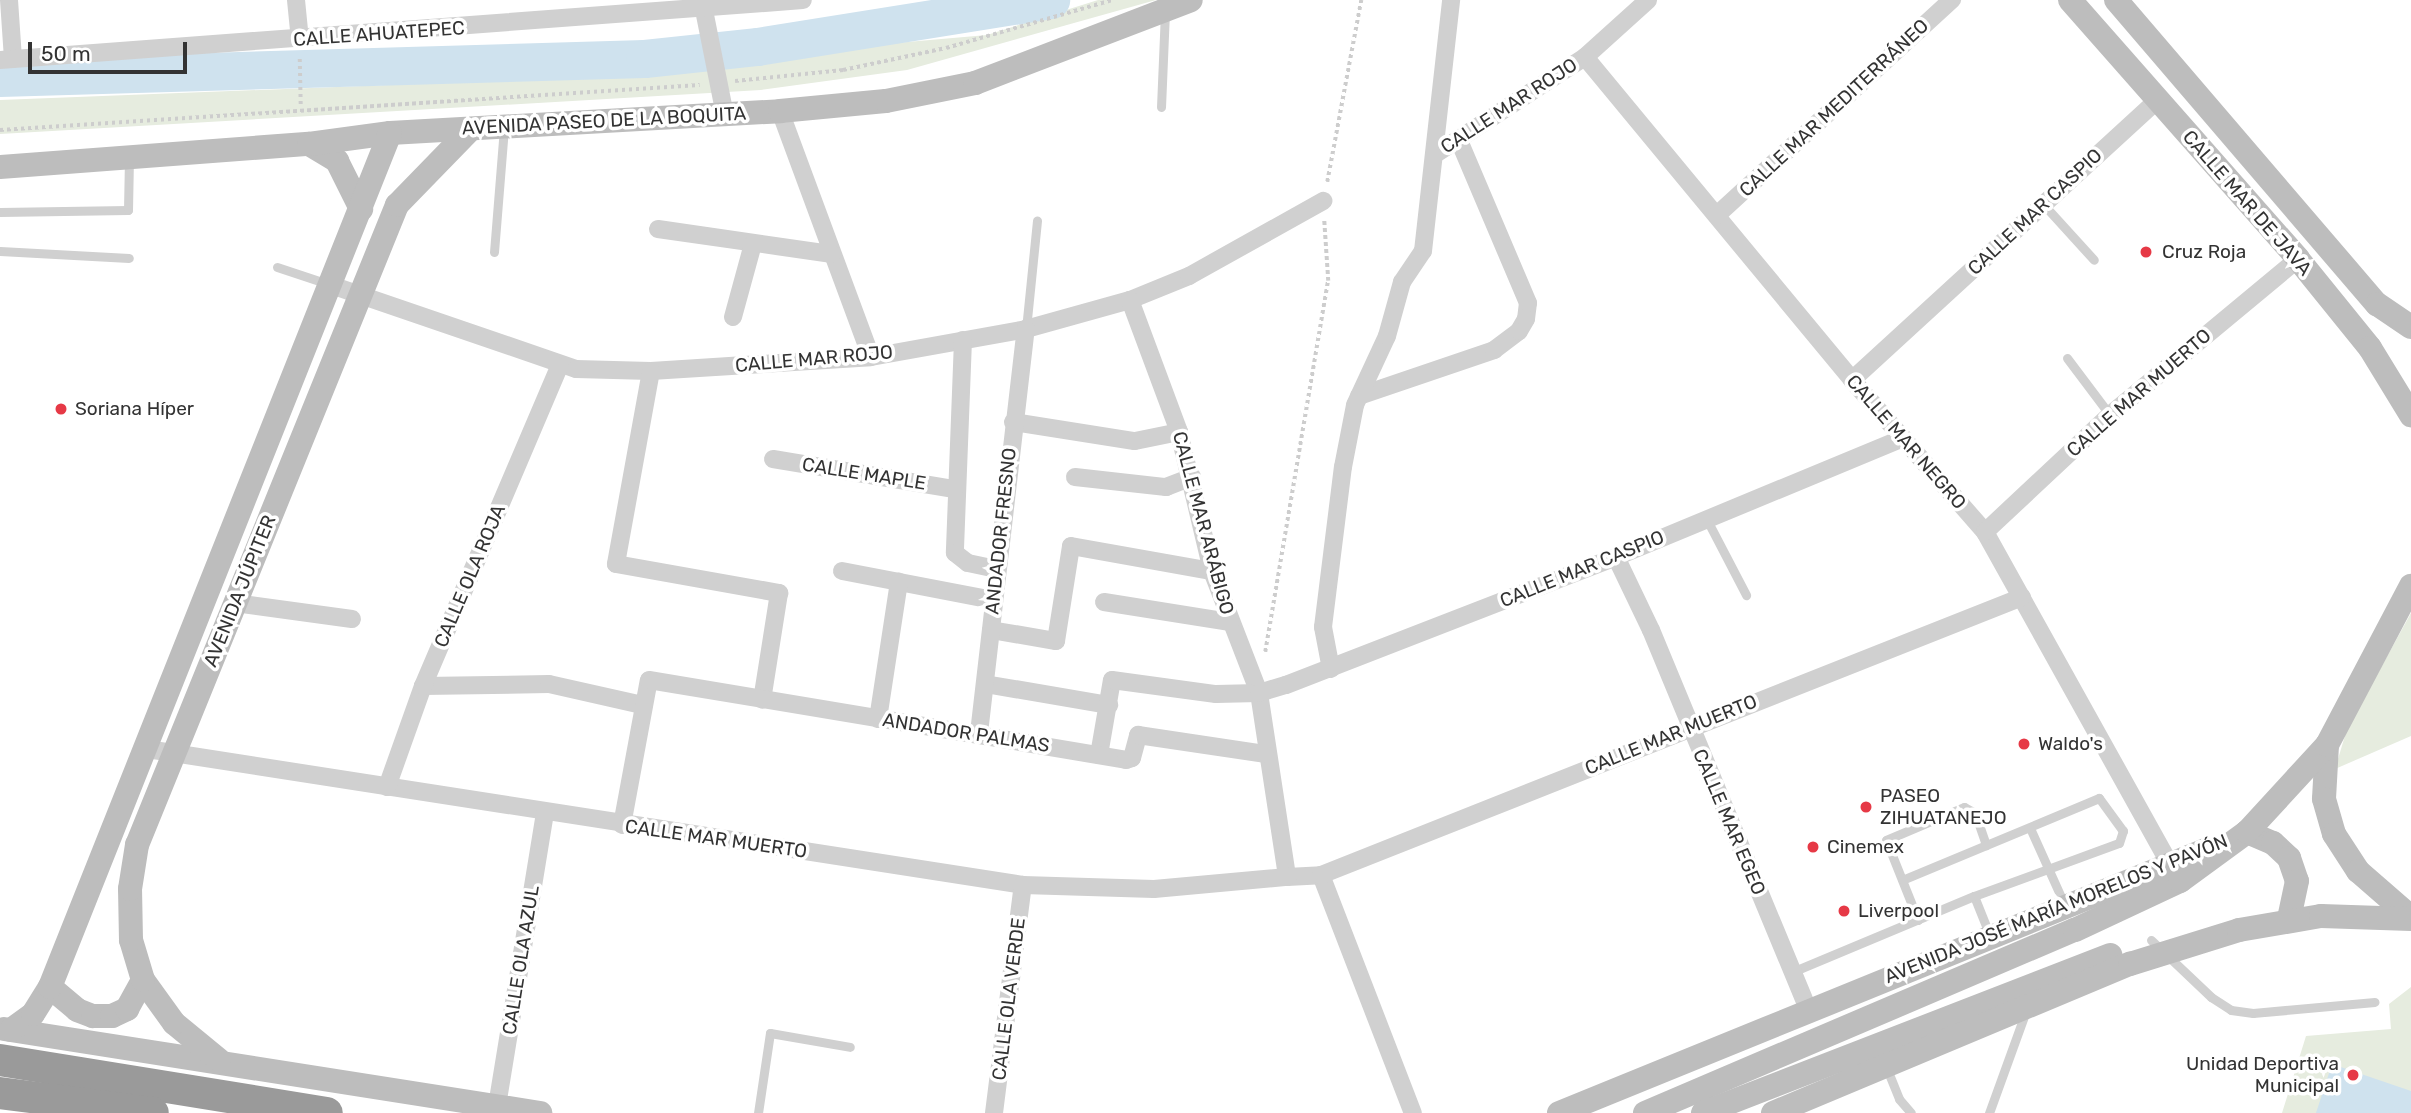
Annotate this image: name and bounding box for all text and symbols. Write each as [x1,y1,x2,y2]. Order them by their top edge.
street label: CALLE MAR MEDITERRÁNEO [1735,14,1933,202]
street label: CALLE AHUATEPEC [292,17,466,51]
scale bar [32,28,191,72]
text: 50 m [41,41,91,66]
street label: CALLE MAR ROJO [1437,53,1581,159]
street label: AVENIDA PASEO DE LA BOQUITA [461,102,747,140]
street label: CALLE MAR DE JAVA [2178,126,2316,280]
street label: CALLE MAR CASPIO [1963,144,2107,280]
place label: Cruz Roja [2162,241,2246,263]
marker: Cruz Roja [2136,242,2156,262]
street label: CALLE MAR MUERTO [2062,324,2216,462]
street label: CALLE MAR ROJO [734,341,894,377]
street label: CALLE MAR NEGRO [1841,370,1971,514]
place label: Soriana Híper [75,398,194,420]
marker: Soriana Híper [53,401,69,417]
street label: CALLE MAR ARÁBIGO [1167,429,1239,617]
street label: ANDADOR FRESNO [981,447,1021,615]
street label: CALLE MAPLE [800,453,928,495]
street label: CALLE OLA ROJA [430,501,510,651]
street label: AVENIDA JÚPITER [199,512,281,670]
street label: CALLE MAR CASPIO [1497,526,1667,612]
street label: CALLE MAR MUERTO [1582,690,1760,780]
street label: ANDADOR PALMAS [881,709,1051,757]
place label: Waldo's [2038,733,2103,755]
marker: Waldo's [2016,736,2032,752]
street label: CALLE MAR EGEO [1688,746,1770,898]
place label: PASEO ZIHUATANEJO [1880,785,2007,829]
marker: PASEO ZIHUATANEJO [1858,799,1874,815]
street label: CALLE MAR MUERTO [624,815,808,863]
street label: AVENIDA JOSÉ MARÍA MORELOS Y PAVÓN [1880,829,2232,989]
place label: Cinemex [1827,836,1904,858]
marker: Cinemex [1805,839,1821,855]
street label: CALLE OLA AZUL [498,883,544,1037]
place label: Liverpool [1858,900,1939,922]
marker: Liverpool [1836,903,1852,919]
street label: CALLE OLA VERDE [988,916,1030,1082]
place label: Unidad Deportiva Municipal [2186,1053,2339,1097]
marker: Unidad Deportiva Municipal [2345,1067,2361,1083]

